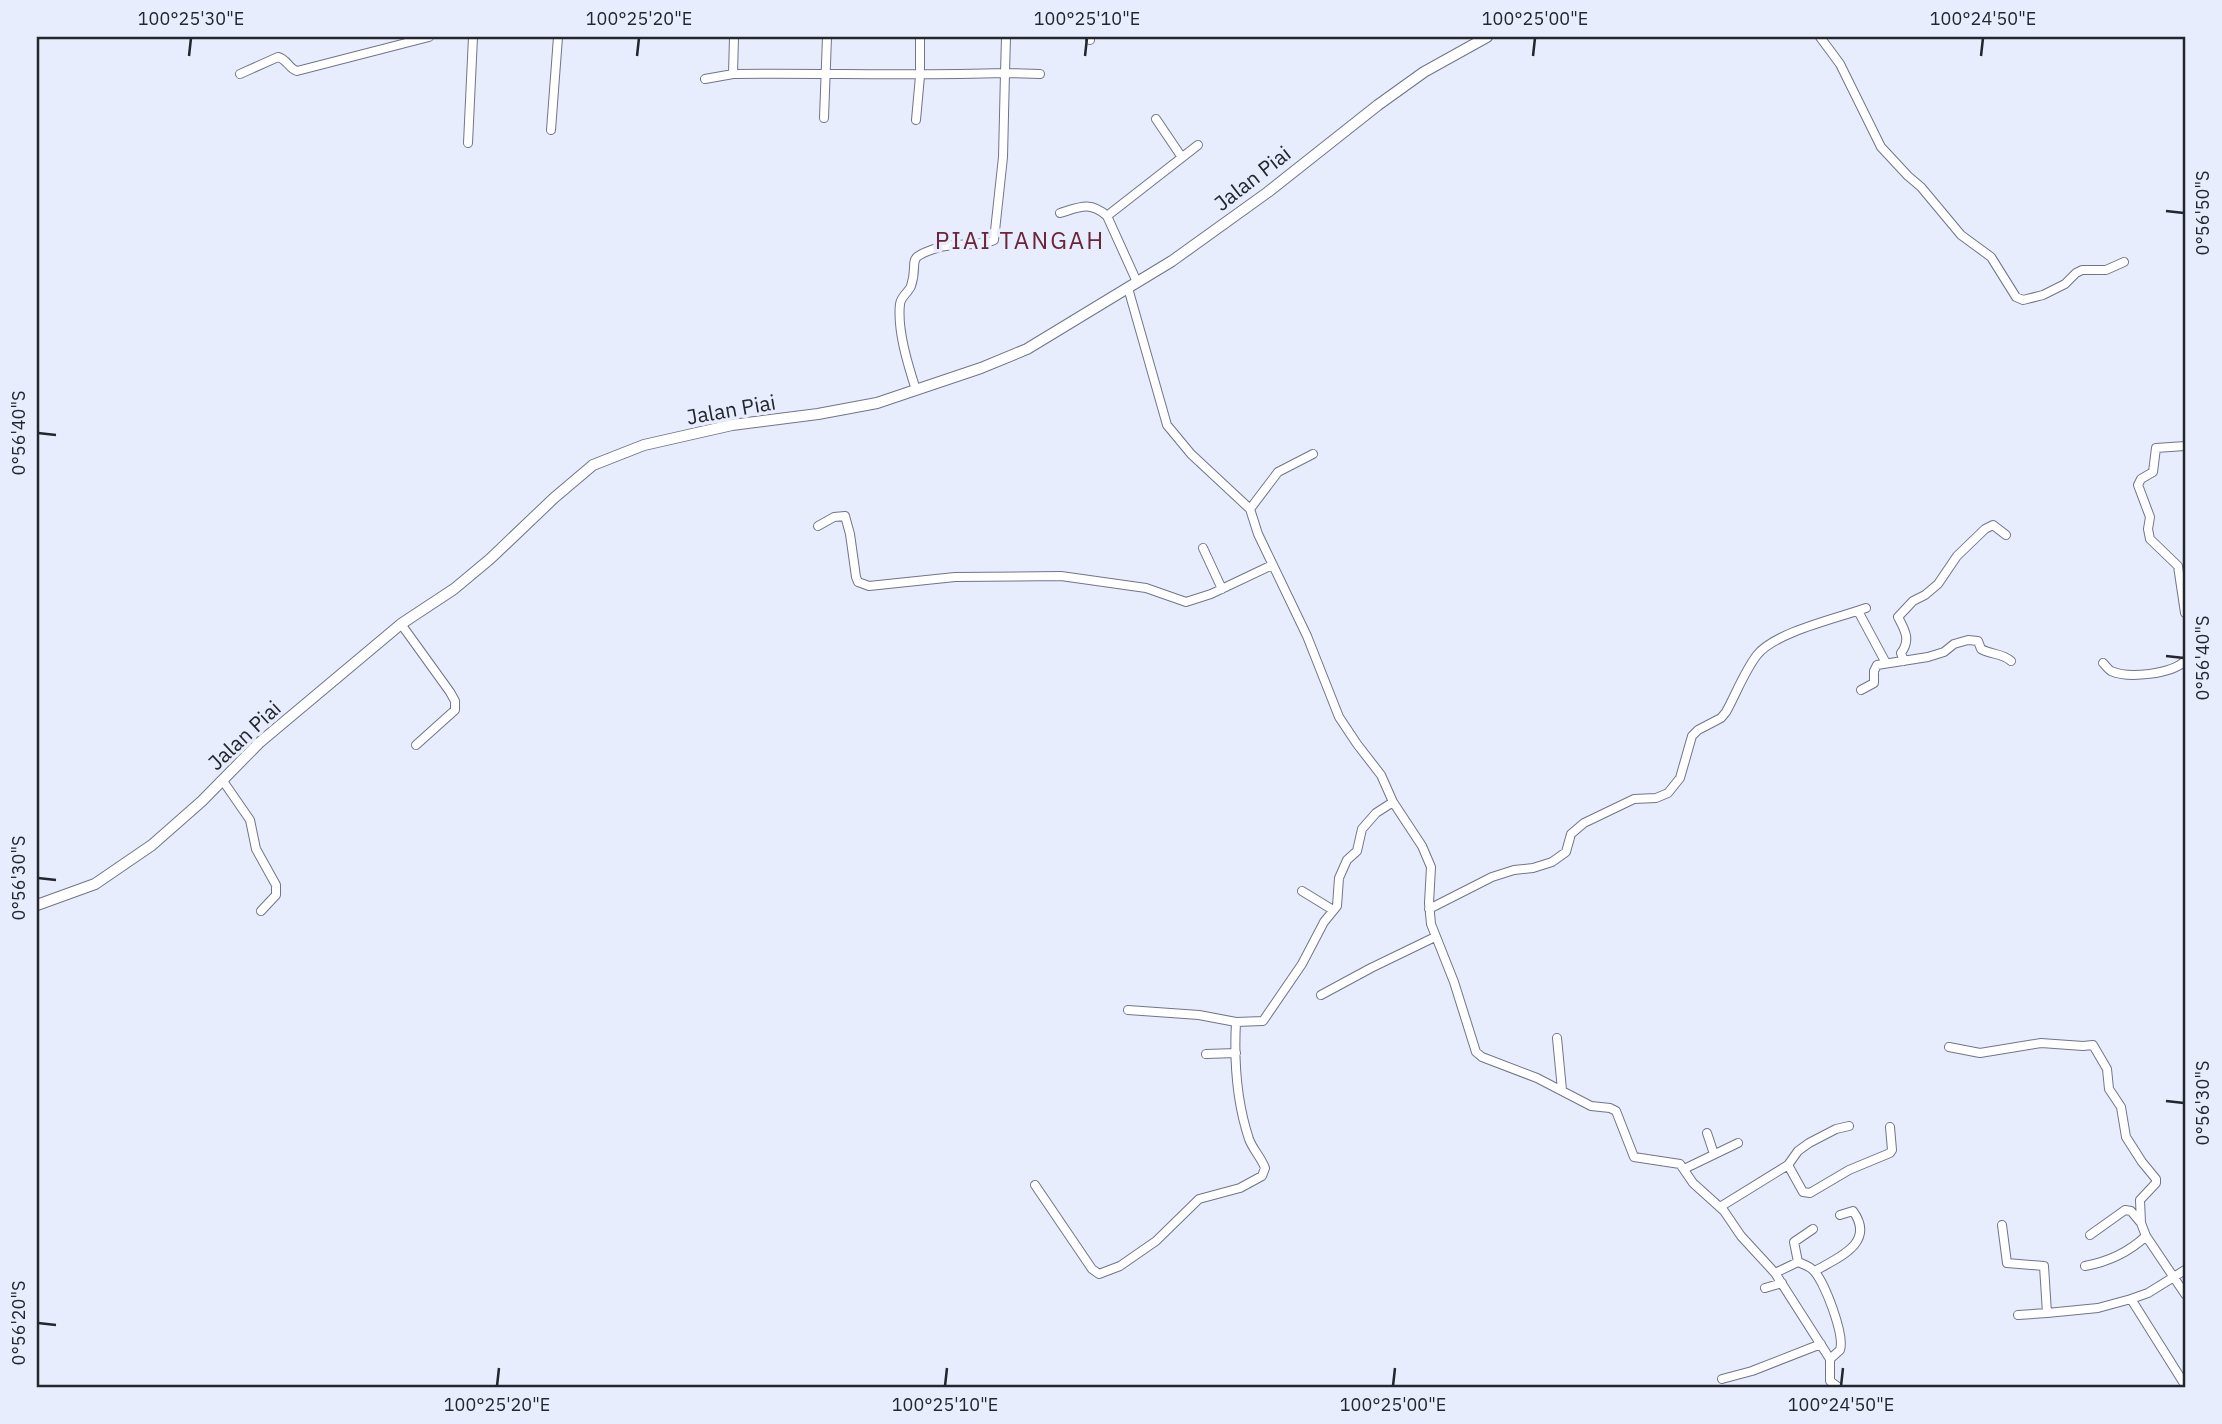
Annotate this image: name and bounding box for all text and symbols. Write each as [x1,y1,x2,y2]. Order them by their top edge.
text: 100°25'30"E [138,7,244,30]
text: 100°25'20"E [586,7,692,30]
text: 100°25'10"E [1034,7,1140,30]
text: 100°25'00"E [1482,7,1588,30]
text: 100°24'50"E [1930,7,2036,30]
street label: Jalan Piai [1208,139,1296,217]
text: 0°56'50"S [2191,171,2214,255]
district label: PIAI TANGAH [935,224,1105,256]
street label: Jalan Piai [684,387,778,431]
text: 0°56'40"S [7,391,30,475]
text: 0°56'40"S [2191,616,2214,700]
street label: Jalan Piai [201,694,287,776]
text: 0°56'30"S [7,836,30,920]
text: 0°56'30"S [2191,1061,2214,1145]
text: 0°56'20"S [7,1281,30,1365]
text: 100°25'20"E [444,1393,550,1416]
text: 100°25'10"E [892,1393,998,1416]
text: 100°25'00"E [1340,1393,1446,1416]
text: 100°24'50"E [1788,1393,1894,1416]

